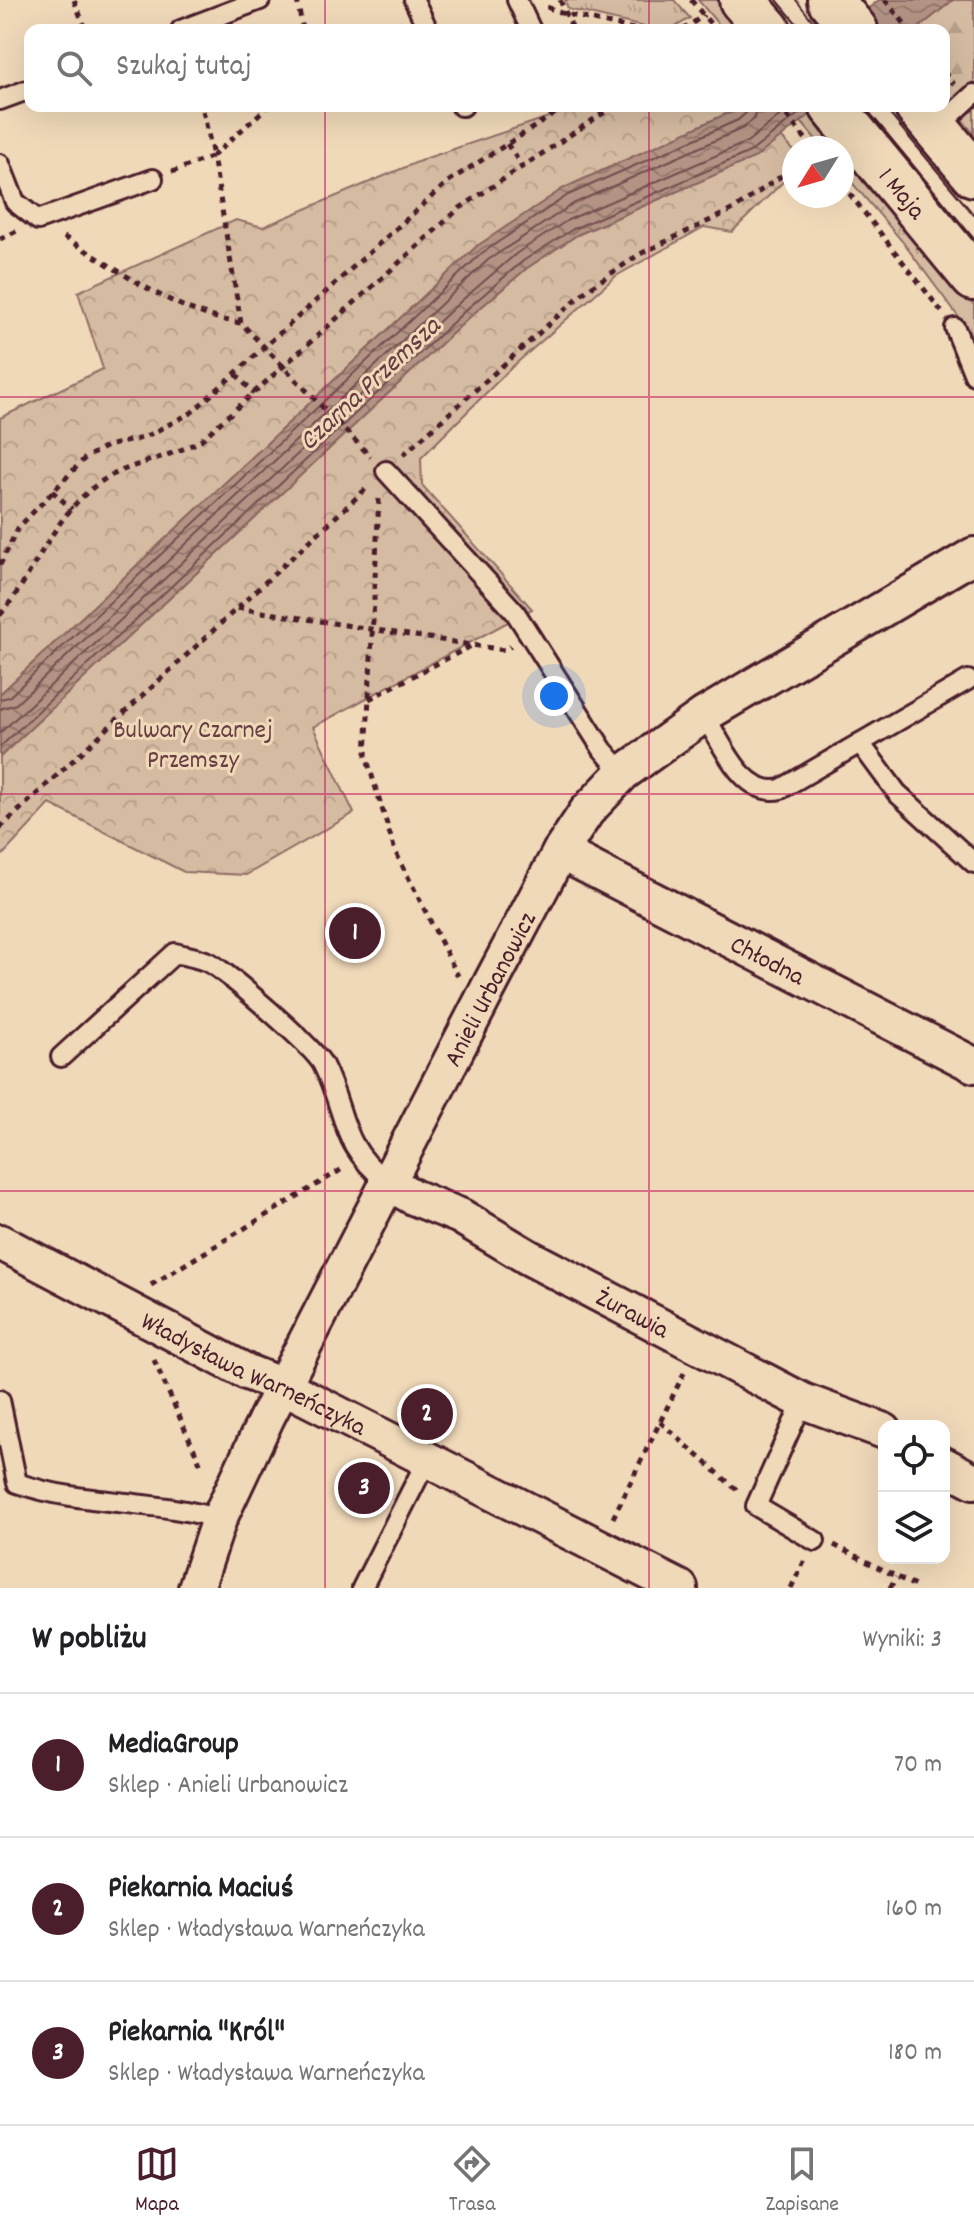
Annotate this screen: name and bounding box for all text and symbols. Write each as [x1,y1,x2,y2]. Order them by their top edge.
search box [24,24,950,112]
icon: search [52,46,96,90]
text: Szukaj tutaj [116,47,252,90]
north arrow [782,136,854,208]
street label: 1 Maja [868,160,934,229]
water label: Czarna Przemsza [291,308,453,462]
your location [534,676,574,716]
park label: Bulwary Czarnej Przemszy [113,713,273,780]
pin: 1 [329,903,381,963]
street label: Anieli Urbanowicz [436,906,547,1074]
street label: Chłodna [723,928,811,997]
street label: Żurawia [588,1280,675,1350]
street label: Władysława Warneńczyka [133,1304,372,1448]
pin: 2 [401,1384,453,1444]
map controls [878,1420,950,1564]
button: locate [878,1420,950,1492]
pin: 3 [338,1458,390,1518]
button: layers [878,1492,950,1564]
text: W pobliżu [32,1616,147,1665]
text: Wyniki: 3 [863,1622,942,1659]
text: MediaGroup [108,1725,239,1768]
text: 1 [55,1747,61,1784]
text: 70 m [894,1747,942,1784]
text: Sklep · Anieli Urbanowicz [108,1768,348,1805]
text: Piekarnia Maciuś [108,1869,293,1912]
text: 2 [52,1891,64,1928]
text: 160 m [886,1891,942,1928]
text: Sklep · Władysława Warneńczyka [108,1912,425,1949]
text: Piekarnia "Król" [108,2013,285,2056]
text: 3 [52,2035,64,2072]
text: 180 m [888,2035,942,2072]
text: Sklep · Władysława Warneńczyka [108,2056,425,2093]
tab: Mapa [135,2142,179,2221]
tab: Trasa [449,2142,496,2221]
tab: Zapisane [765,2142,839,2221]

